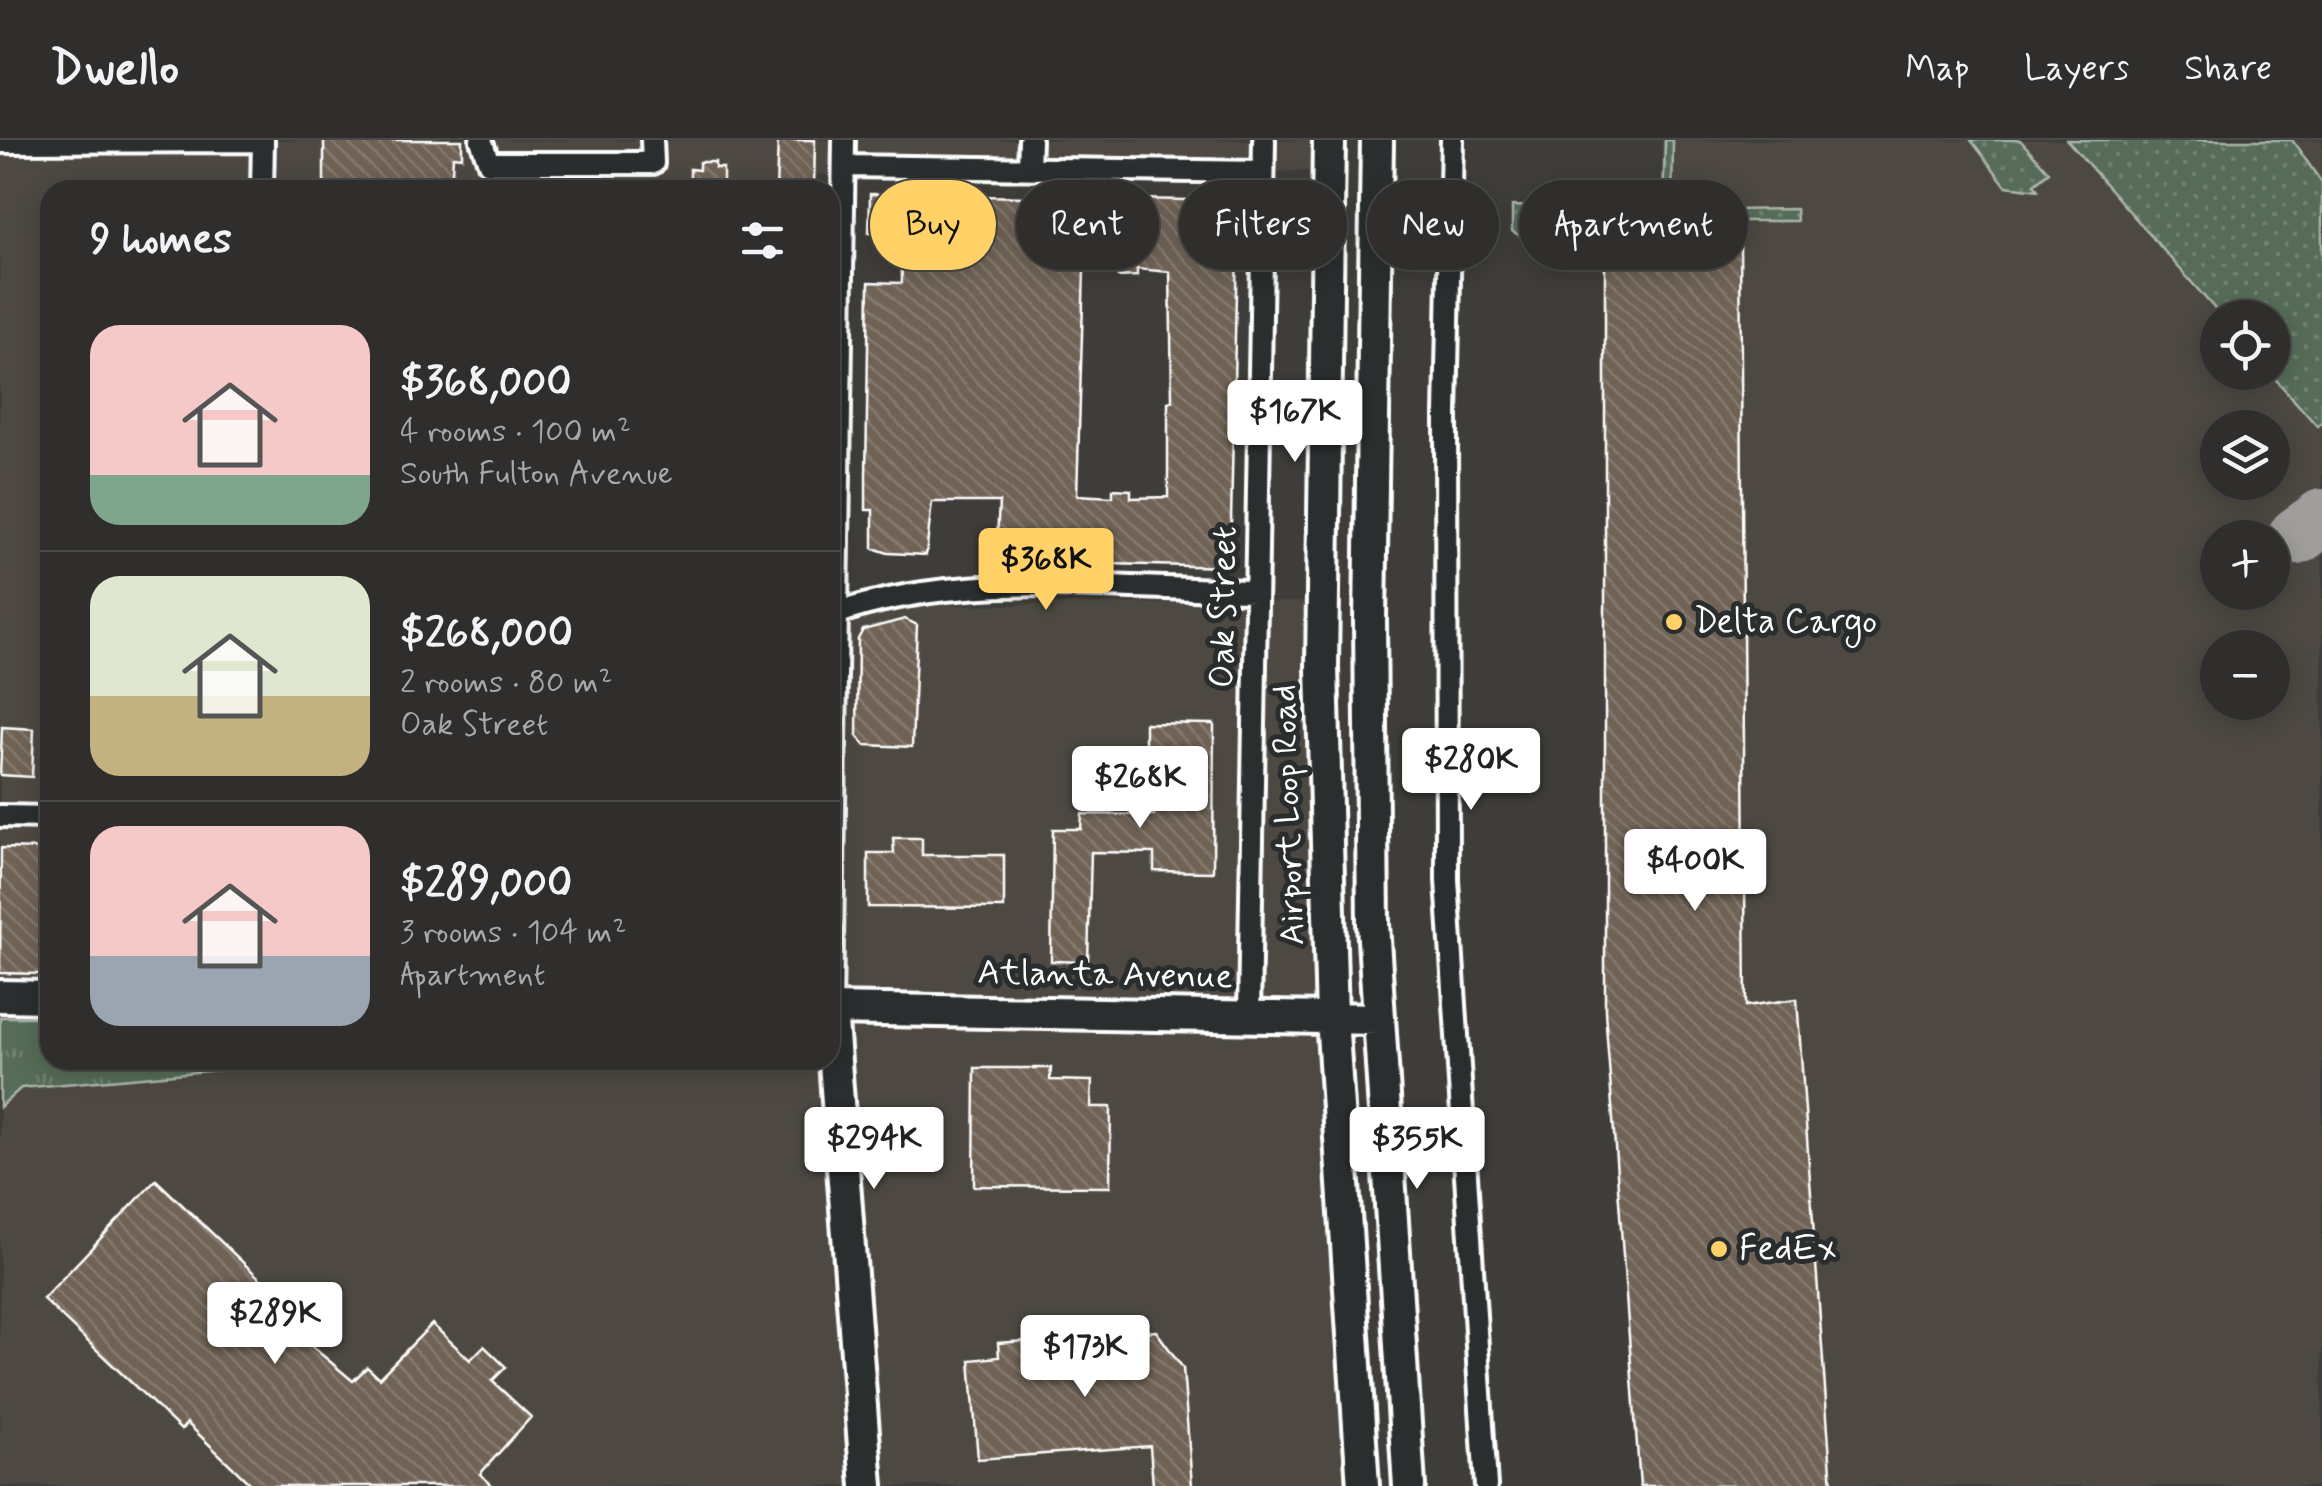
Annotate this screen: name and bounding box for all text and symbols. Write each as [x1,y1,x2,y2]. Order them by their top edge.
text: Dwello [50,38,179,101]
text: Map [1905,46,1969,92]
text: Layers [2024,46,2129,92]
text: Share [2184,46,2272,92]
chip: Buy [870,180,996,270]
chip: Rent [1016,180,1159,270]
chip: Filters [1179,180,1347,270]
chip: New [1367,180,1499,270]
chip: Apartment [1519,180,1748,270]
text: 9 homes [90,213,232,268]
icon: filters [735,213,790,268]
map controls [2200,300,2290,720]
button: locate [2200,300,2290,390]
text: $368,000 [400,356,571,411]
icon: home [170,365,290,485]
pin: $167K [1225,380,1365,465]
text: $167K [1249,391,1341,433]
button: layers [2200,410,2290,500]
text: 4 rooms · 100 m² [400,411,631,453]
text: South Fulton Avenue [400,453,673,495]
button: + [2200,520,2290,610]
street label: Oak Street [1200,526,1248,688]
pin: $368K [976,528,1116,613]
text: $368K [1001,539,1091,581]
place label: Delta Cargo [1694,599,1877,648]
text: $268,000 [400,607,573,662]
marker: Delta Cargo [1663,611,1685,633]
icon: home [170,616,290,736]
button: − [2200,630,2290,720]
text: 2 rooms · 80 m² [400,662,613,704]
street label: Airport Loop Road [1261,684,1317,946]
text: Oak Street [400,704,548,746]
pin: $280K [1401,728,1541,813]
text: $280K [1424,739,1518,781]
pin: $268K [1070,746,1210,831]
text: $268K [1094,757,1186,799]
pin: $400K [1625,829,1765,914]
text: $400K [1646,840,1744,882]
text: $289,000 [400,857,572,912]
icon: home [170,866,290,986]
text: 3 rooms · 104 m² [400,912,626,954]
street label: Atlanta Avenue [977,950,1233,1000]
text: Apartment [400,954,545,996]
pin: $294K [804,1107,944,1192]
pin: $355K [1347,1107,1487,1192]
text: $294K [826,1118,922,1160]
text: $355K [1372,1118,1462,1160]
place label: FedEx [1739,1226,1836,1272]
marker: FedEx [1708,1238,1730,1260]
pin: $289K [205,1282,345,1367]
text: $289K [229,1293,321,1335]
pin: $173K [1015,1315,1155,1400]
text: $173K [1043,1326,1127,1368]

